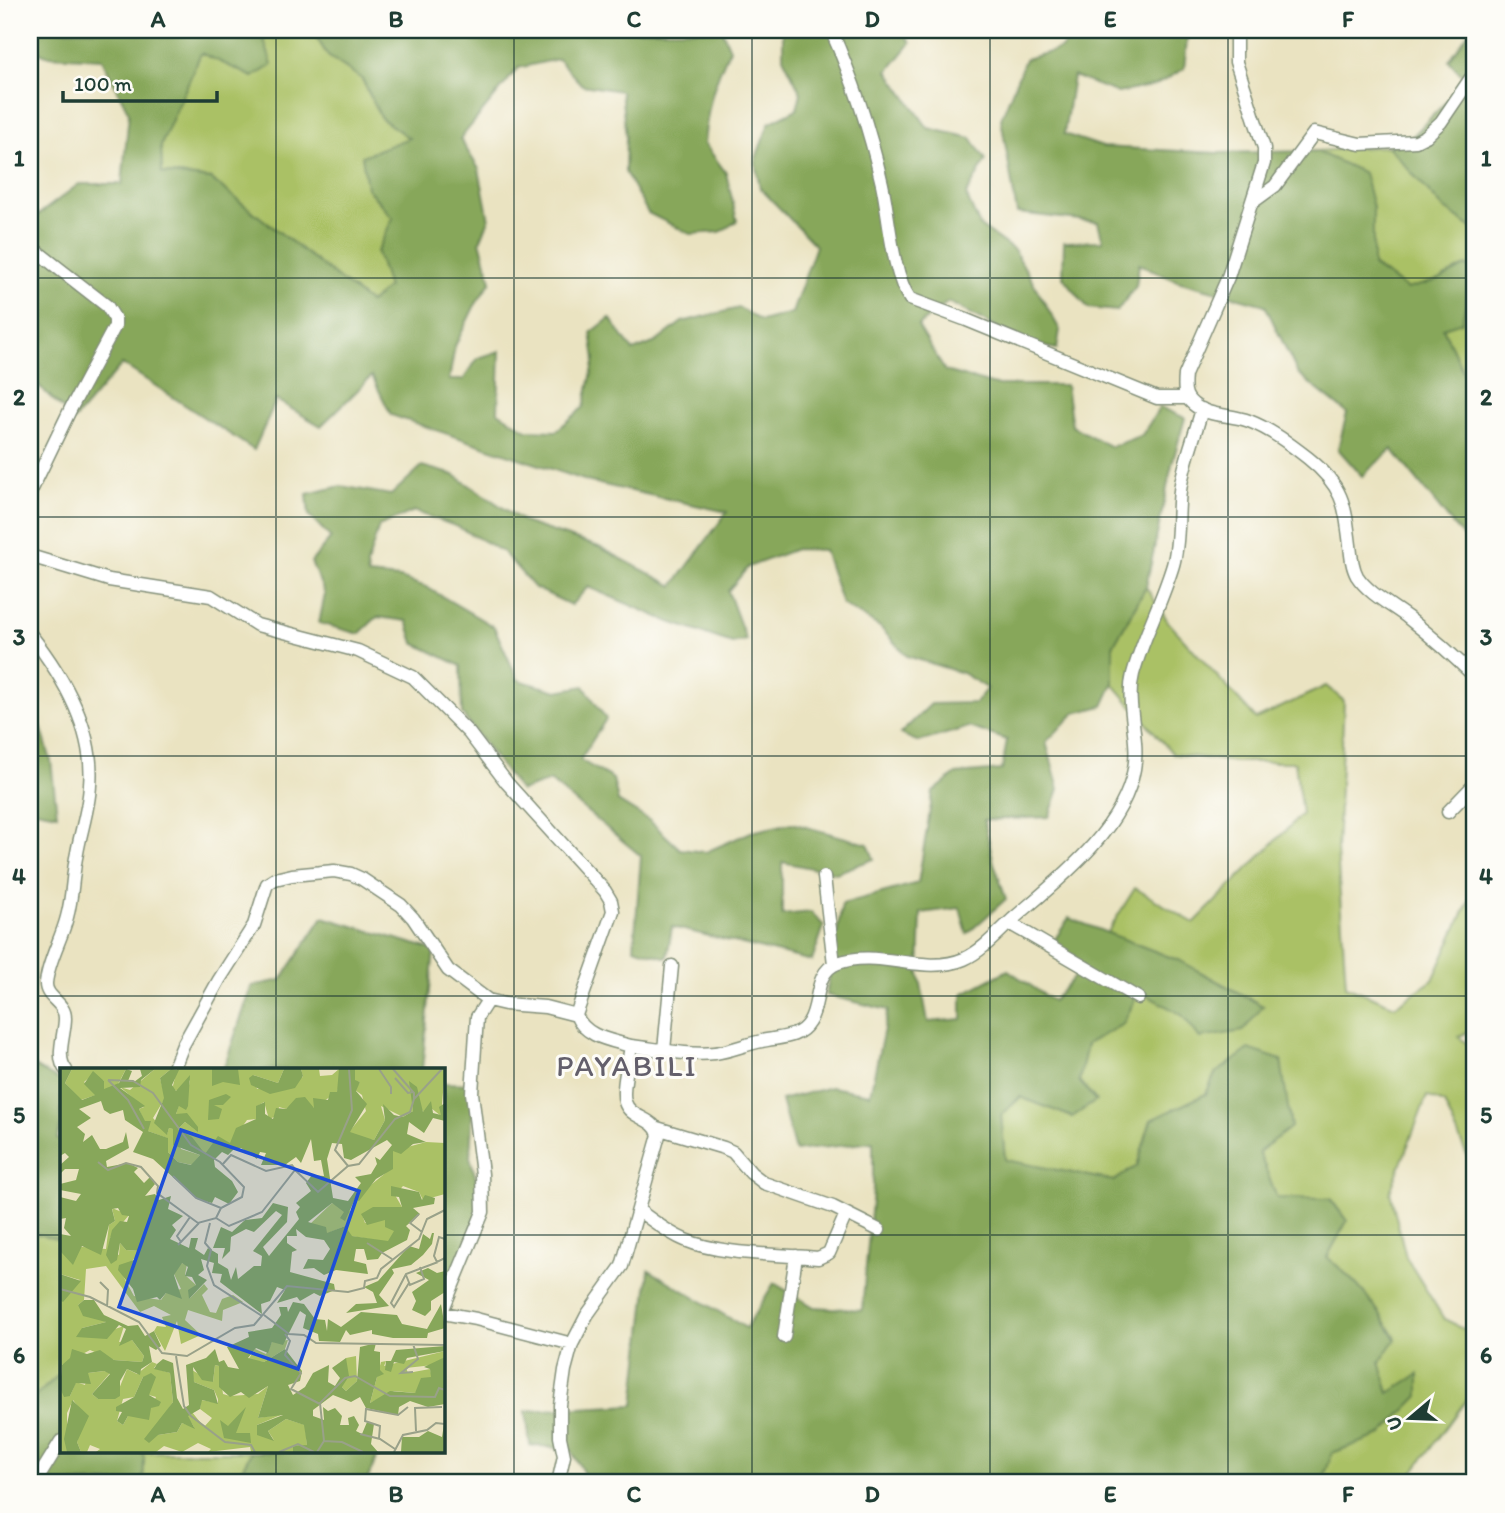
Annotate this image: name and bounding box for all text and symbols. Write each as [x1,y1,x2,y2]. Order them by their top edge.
text: A [150,5,166,33]
text: B [389,5,404,33]
text: C [627,5,642,33]
text: D [864,5,880,33]
text: E [1104,5,1117,33]
text: F [1342,5,1355,33]
scale bar [63,60,217,104]
text: 100 m [74,71,132,96]
text: 1 [14,144,25,172]
text: 1 [1481,144,1492,172]
text: 2 [13,383,26,411]
text: 2 [1480,383,1493,411]
text: 3 [13,623,26,651]
text: 3 [1480,623,1493,651]
text: 4 [12,862,26,890]
text: 4 [1479,862,1493,890]
district label: PAYABILI [556,1047,698,1084]
inset map [60,1068,444,1454]
text: 5 [13,1101,25,1129]
text: 5 [1480,1101,1492,1129]
text: 6 [13,1341,25,1369]
text: 6 [1480,1341,1492,1369]
north arrow [1376,1384,1446,1454]
text: U [1381,1414,1407,1433]
text: A [150,1480,166,1508]
text: B [389,1480,404,1508]
text: C [627,1480,642,1508]
text: D [864,1480,880,1508]
text: E [1104,1480,1117,1508]
text: F [1342,1480,1355,1508]

